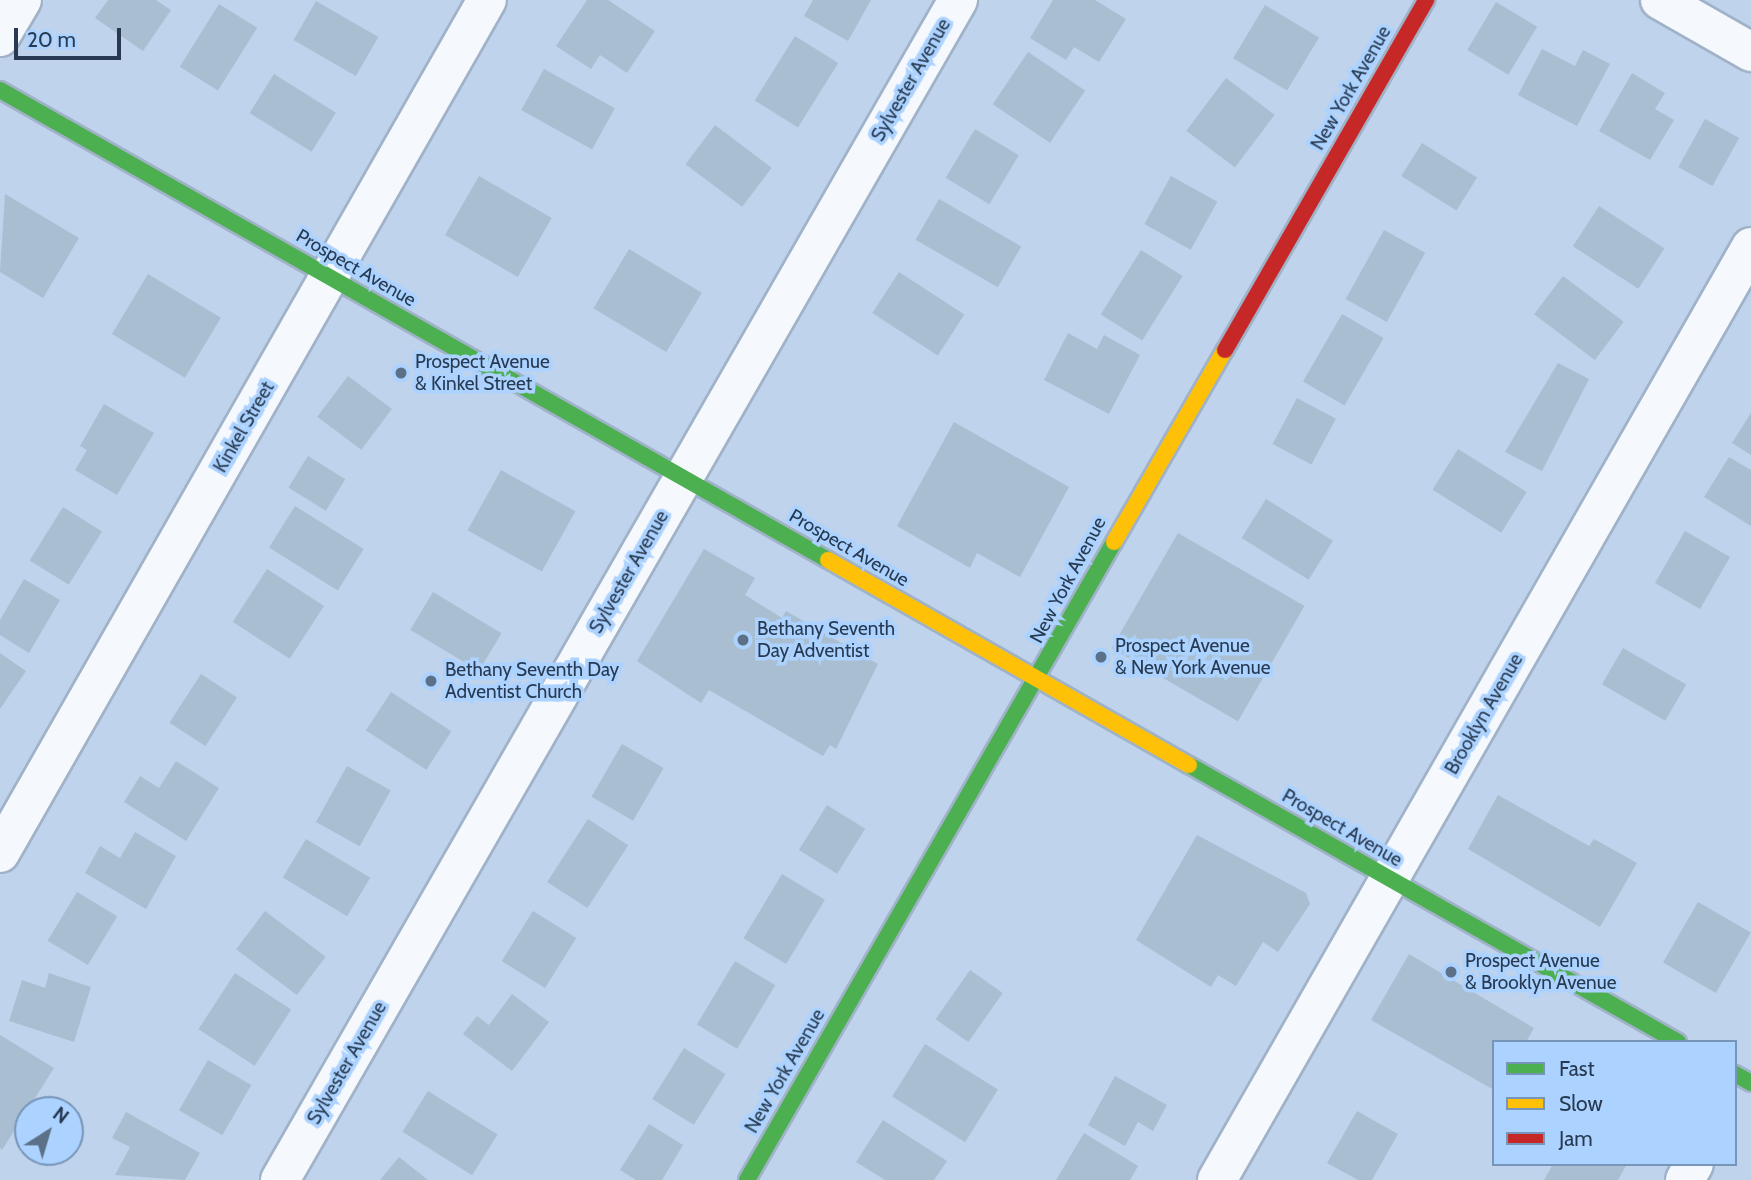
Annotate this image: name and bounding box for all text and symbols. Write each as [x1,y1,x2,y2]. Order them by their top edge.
scale bar [18,14,124,58]
street label: Sylvester Avenue [867,15,955,145]
street label: New York Avenue [1306,22,1396,154]
text: 20 m [27,27,76,52]
street label: Prospect Avenue [292,224,420,312]
place label: Prospect Avenue & Kinkel Street [415,351,550,395]
marker: Prospect Avenue & Kinkel Street [393,365,409,381]
street label: Kinkel Street [209,377,279,477]
street label: Prospect Avenue [785,504,913,592]
street label: Sylvester Avenue [585,507,673,637]
street label: New York Avenue [1025,513,1111,647]
place label: Bethany Seventh Day Adventist [757,618,895,662]
marker: Bethany Seventh Day Adventist [735,632,751,648]
place label: Prospect Avenue & New York Avenue [1115,635,1270,679]
marker: Prospect Avenue & New York Avenue [1093,649,1109,665]
street label: Brooklyn Avenue [1440,650,1528,778]
place label: Bethany Seventh Day Adventist Church [445,659,619,703]
marker: Bethany Seventh Day Adventist Church [423,673,439,689]
street label: Prospect Avenue [1278,784,1406,872]
place label: Prospect Avenue & Brooklyn Avenue [1465,950,1616,994]
marker: Prospect Avenue & Brooklyn Avenue [1443,964,1459,980]
street label: Sylvester Avenue [303,998,391,1128]
street label: New York Avenue [740,1005,830,1137]
legend [1492,1040,1737,1166]
text: Fast [1559,1056,1595,1081]
text: Slow [1559,1091,1603,1116]
north arrow [14,1096,84,1166]
text: N [48,1102,73,1129]
text: Jam [1559,1126,1593,1151]

